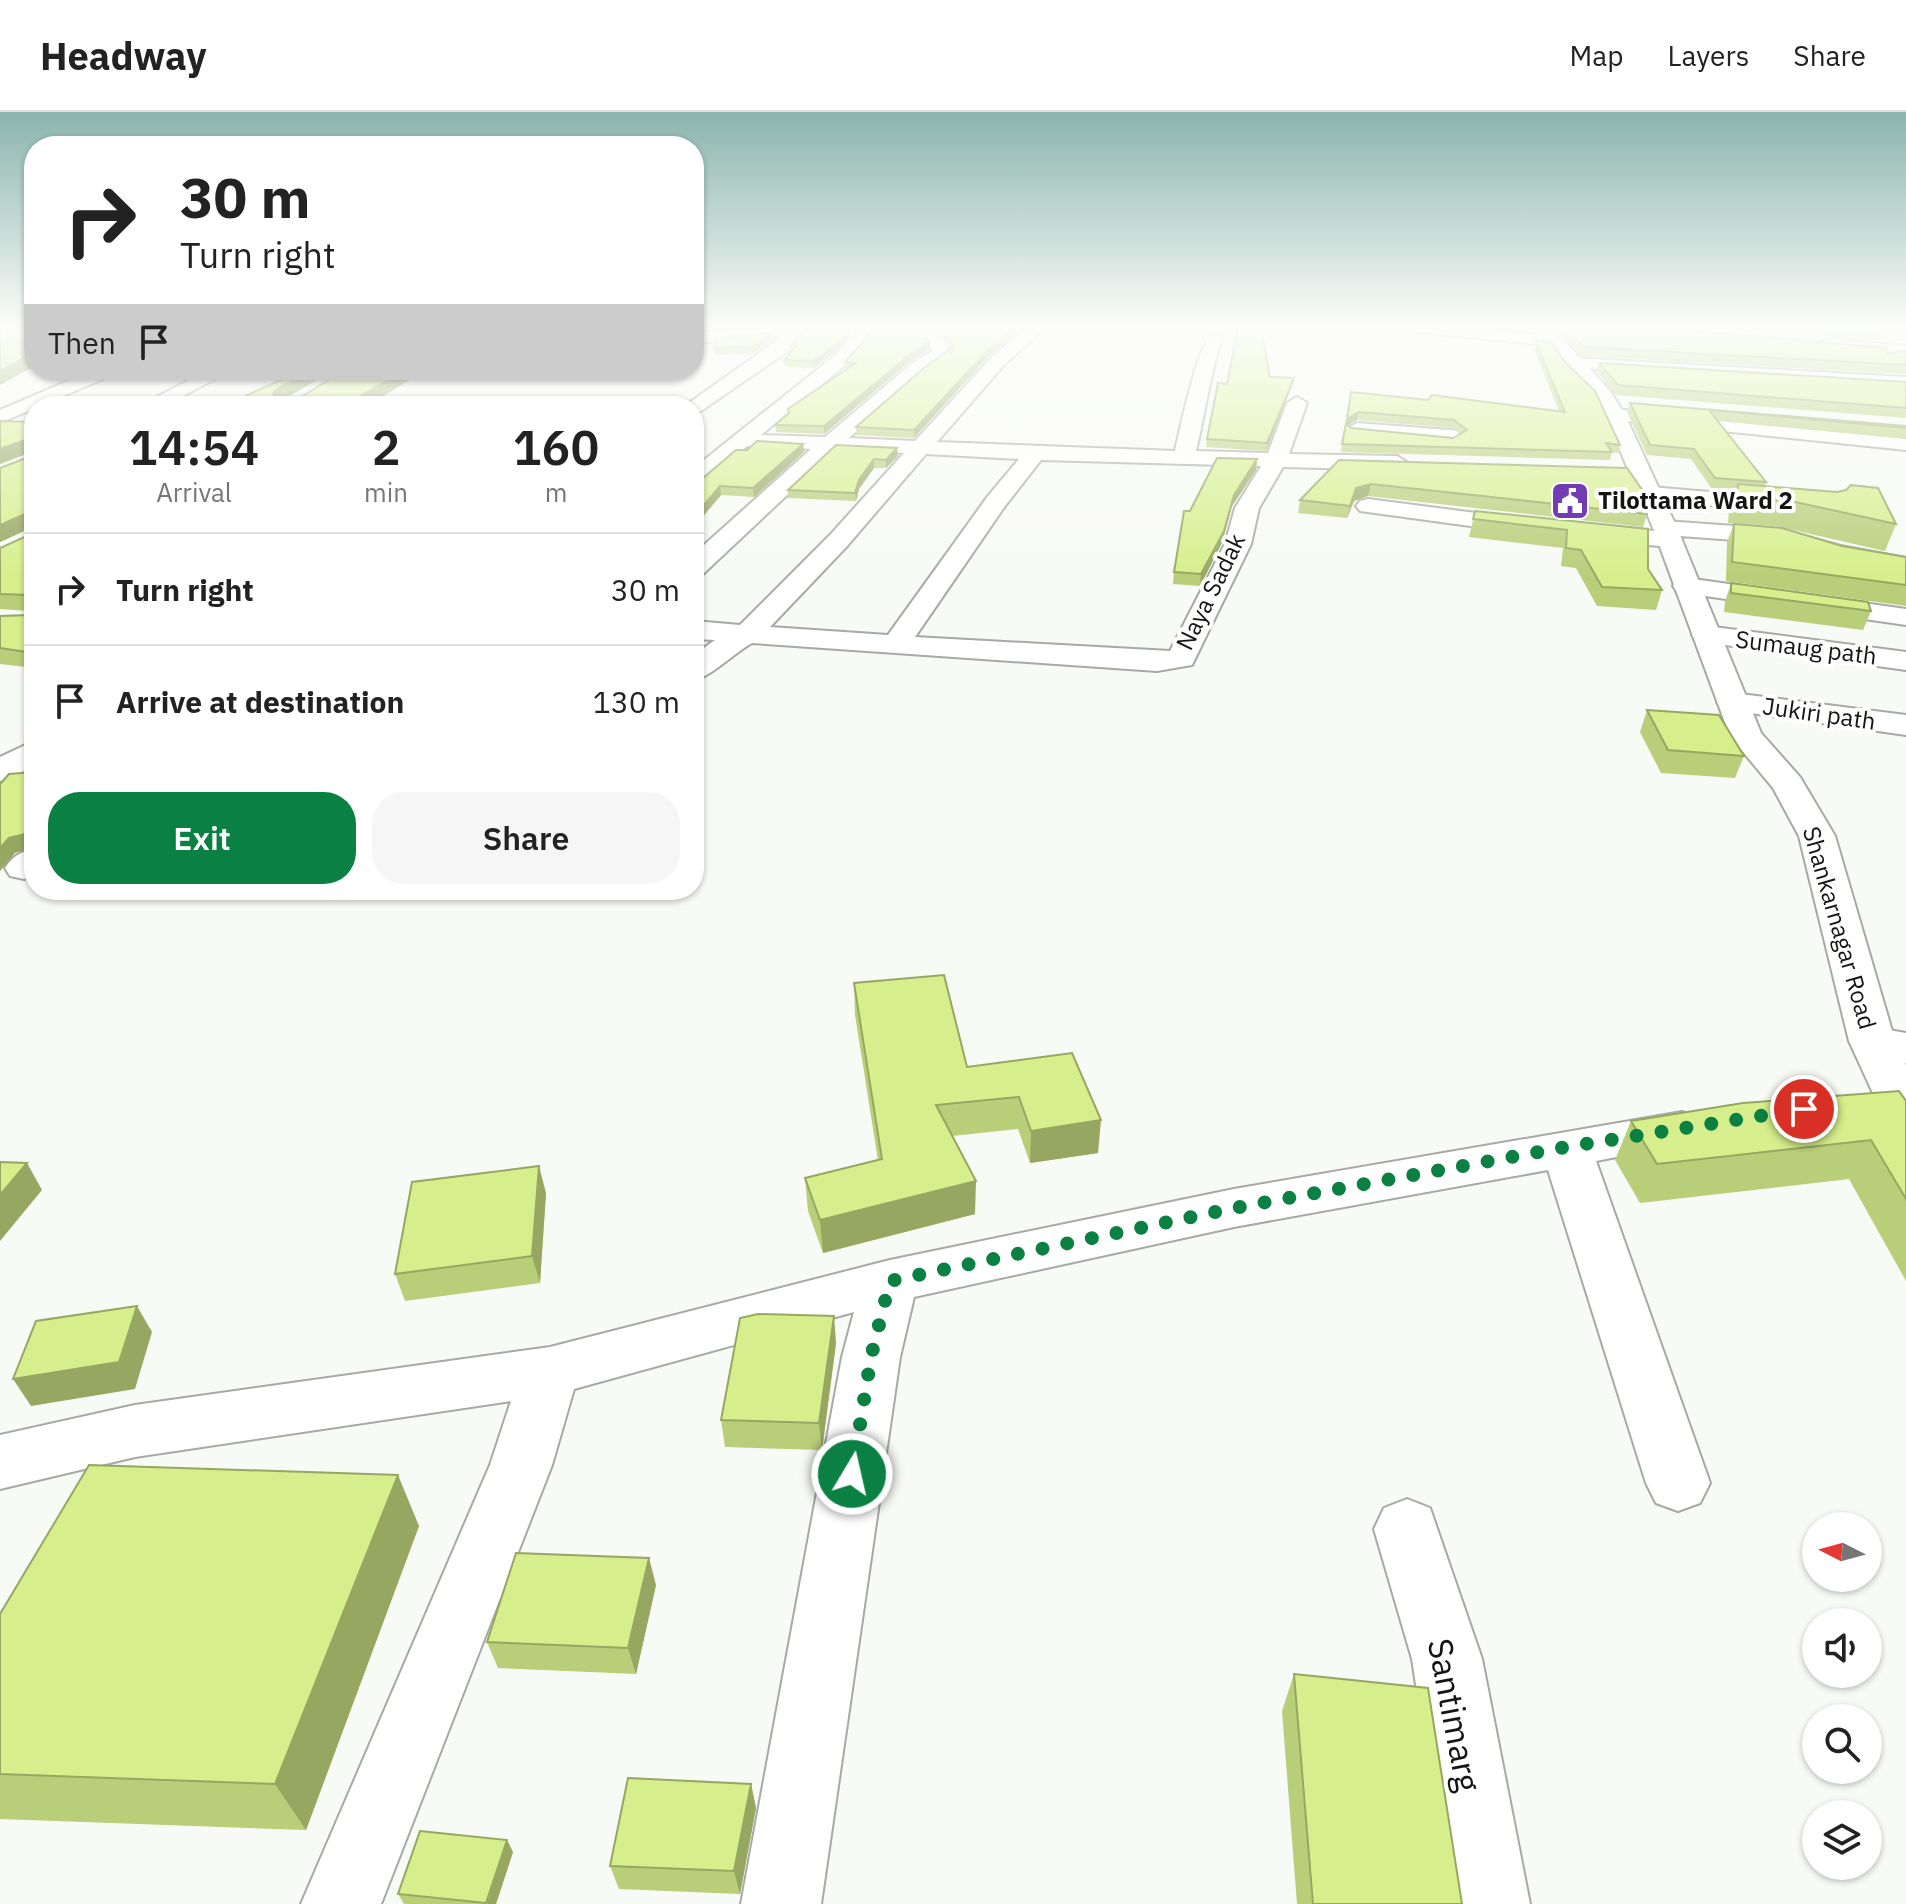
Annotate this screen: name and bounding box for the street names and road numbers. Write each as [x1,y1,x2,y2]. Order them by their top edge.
street label: Naya Sadak [1168,528,1252,655]
street label: Sumaug path [1734,622,1879,672]
street label: Jukiri path [1761,689,1878,737]
street label: Shankarnagar Road [1796,823,1884,1033]
street label: Santimarg [1419,1634,1491,1795]

